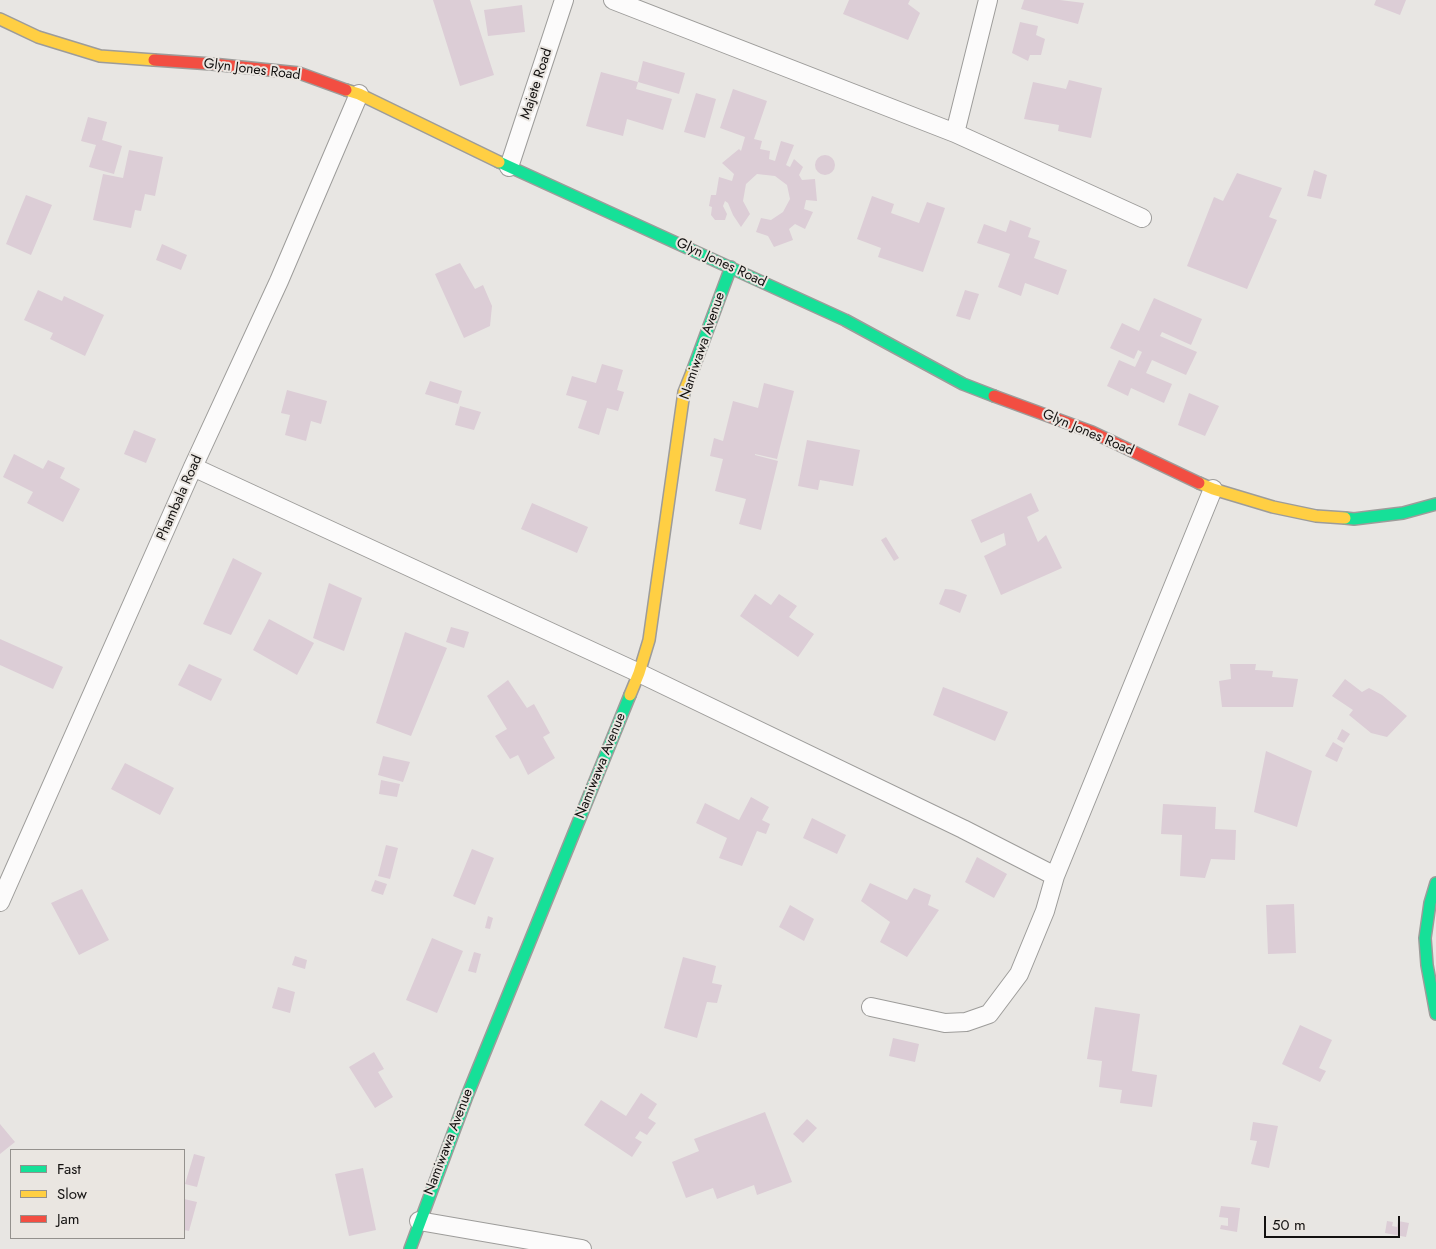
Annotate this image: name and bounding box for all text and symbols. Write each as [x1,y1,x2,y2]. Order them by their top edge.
street label: Majete Road [518,46,556,122]
street label: Glyn Jones Road [203,56,301,84]
street label: Glyn Jones Road [673,235,769,291]
street label: Namiwawa Avenue [677,290,729,402]
street label: Glyn Jones Road [1040,406,1136,460]
street label: Phambala Road [154,453,206,543]
street label: Namiwawa Avenue [572,711,630,821]
street label: Namiwawa Avenue [421,1087,477,1197]
legend [10,1149,185,1239]
text: Fast [57,1158,81,1180]
text: Slow [57,1183,87,1205]
scale bar [1266,1206,1402,1238]
text: Jam [57,1208,80,1230]
text: 50 m [1272,1214,1306,1236]

